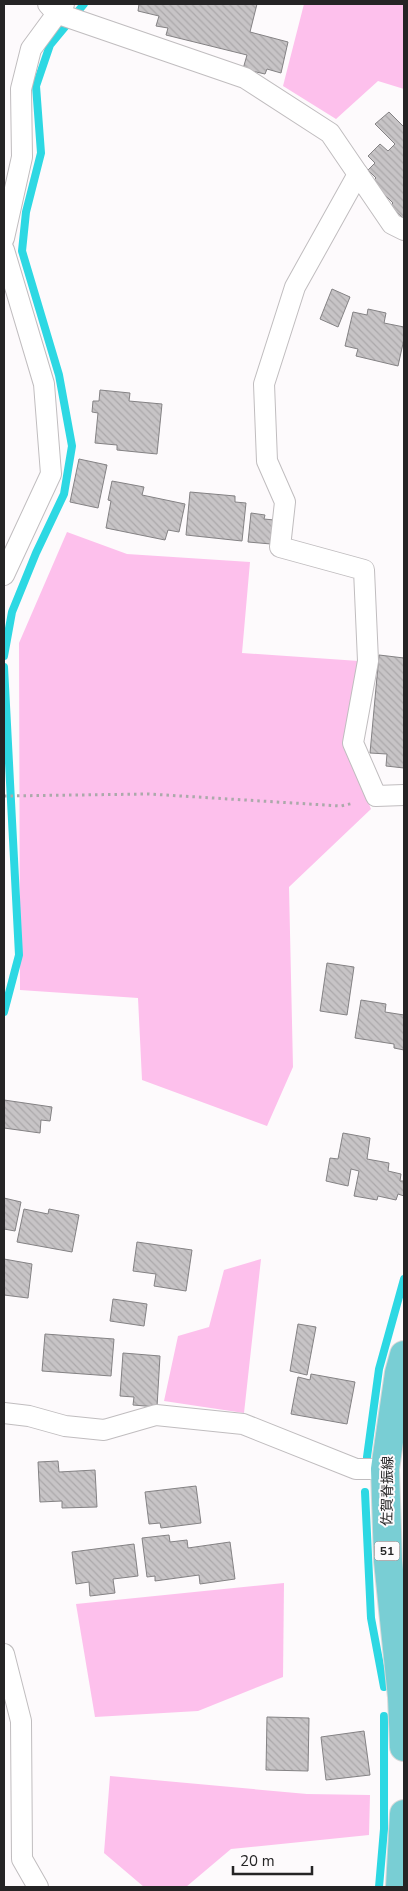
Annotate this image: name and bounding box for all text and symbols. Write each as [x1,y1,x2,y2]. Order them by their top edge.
street label: 佐賀脊振線 [377,1456,398,1526]
road number: 51 [374,1542,400,1560]
scale bar [233,1844,312,1876]
text: 20 m [240,1851,275,1871]

